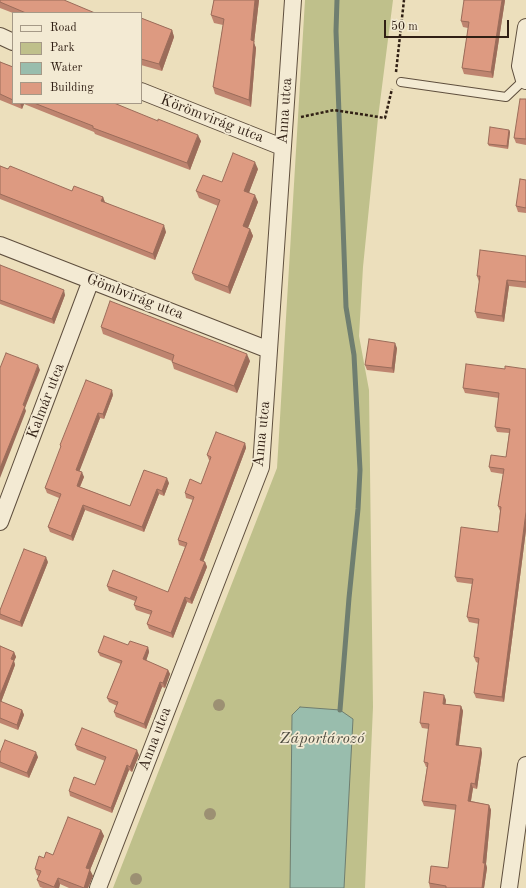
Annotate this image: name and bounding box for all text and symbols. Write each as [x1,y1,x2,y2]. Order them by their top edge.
legend [12,12,142,104]
scale bar [386,12,511,38]
text: 50 m [391,21,418,33]
text: Road [50,22,77,34]
text: Park [50,42,75,54]
text: Water [50,62,82,74]
street label: Anna utca [274,77,296,145]
text: Building [50,82,94,94]
street label: Körömvirág utca [158,91,266,147]
street label: Gömbvirág utca [84,270,186,324]
street label: Kalmár utca [23,361,69,441]
street label: Anna utca [250,400,274,468]
street label: Anna utca [135,705,175,773]
water label: Záportározó [280,729,364,749]

